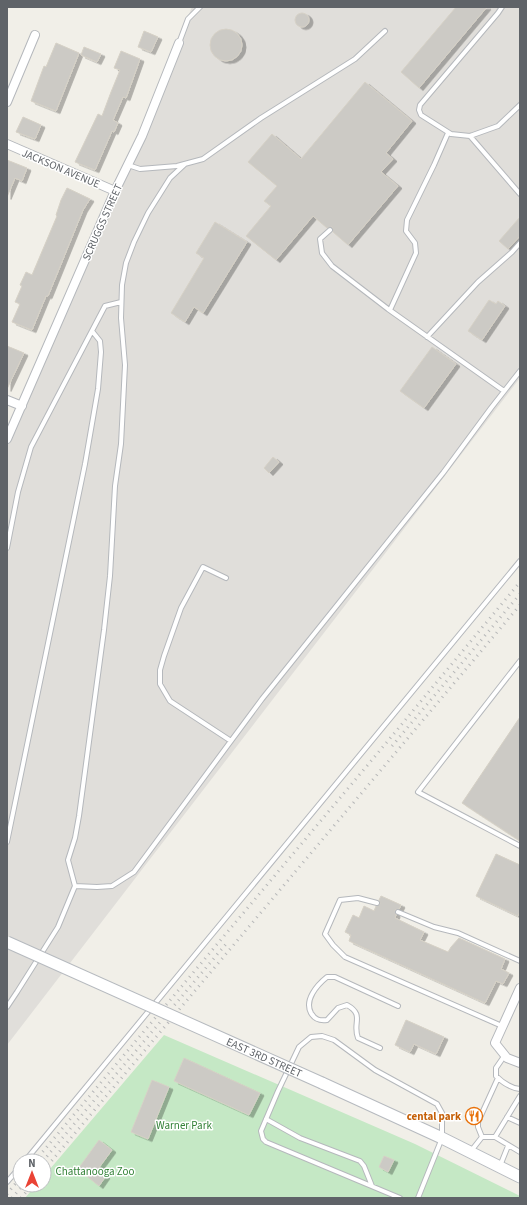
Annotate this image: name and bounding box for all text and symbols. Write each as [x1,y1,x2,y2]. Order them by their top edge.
street label: JACKSON AVENUE [19,145,102,192]
street label: SCRUGGS STREET [79,181,126,263]
street label: EAST 3RD STREET [224,1034,305,1081]
restaurant icon: cental park [464,1106,484,1126]
place label: cental park [407,1109,461,1124]
park label: Warner Park [156,1118,212,1133]
north arrow [12,1153,52,1193]
text: N [28,1156,36,1171]
park label: Chattanooga Zoo [56,1164,134,1179]

